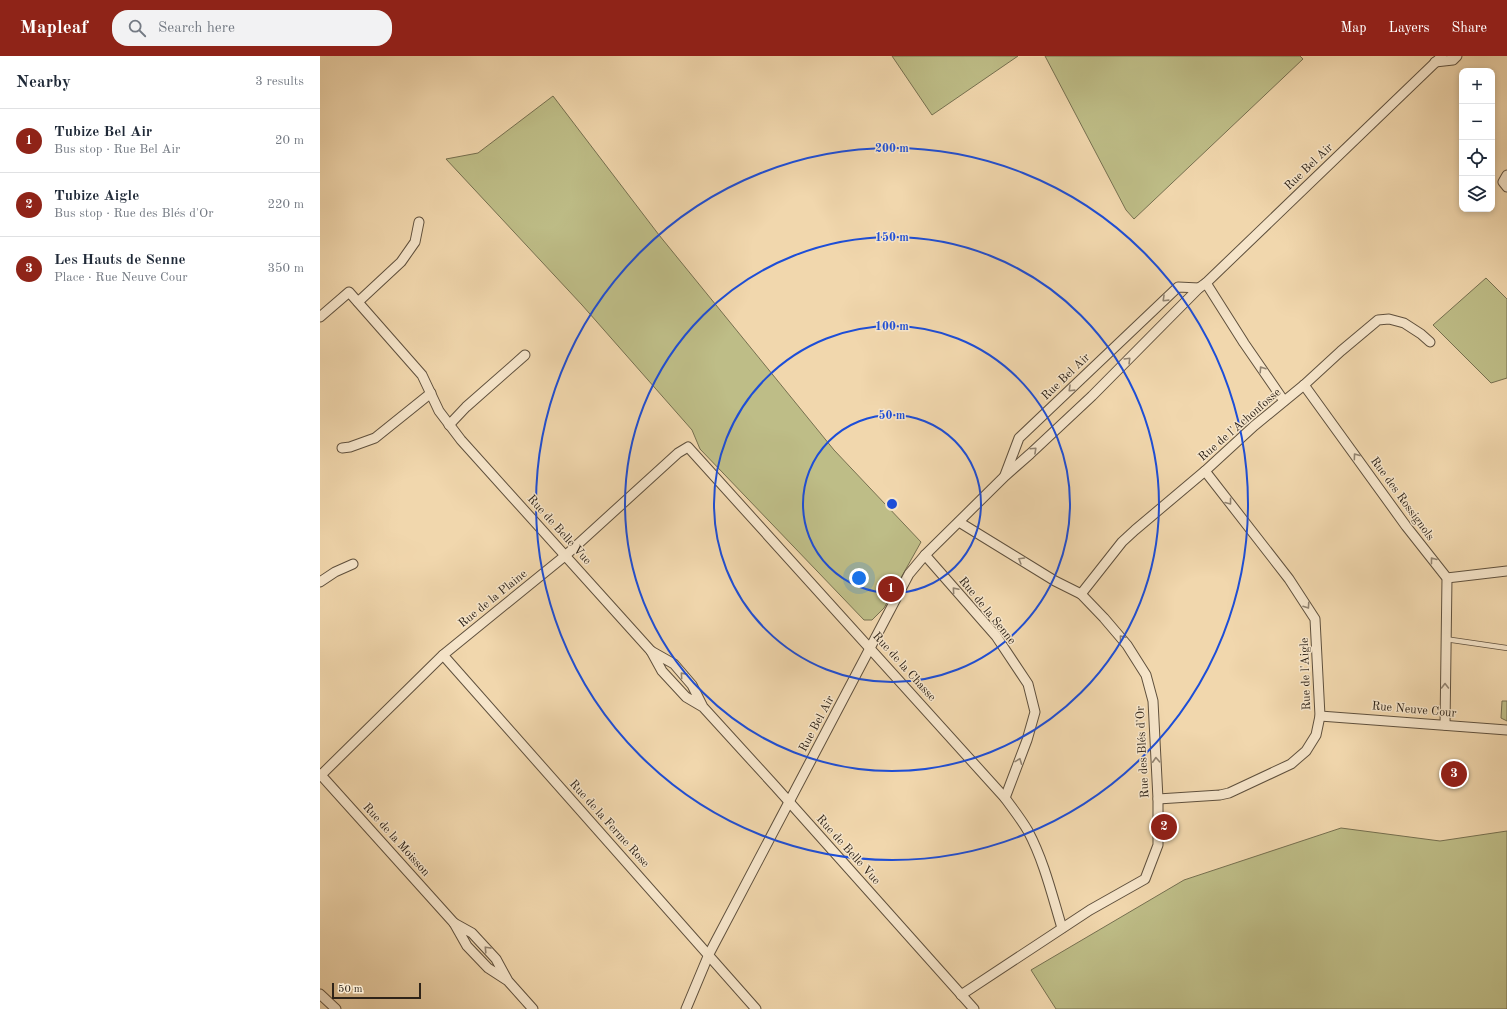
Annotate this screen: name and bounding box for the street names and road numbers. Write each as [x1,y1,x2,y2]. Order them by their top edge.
street label: Rue Bel Air [1283,141,1335,193]
street label: Rue Bel Air [1040,351,1092,403]
street label: Rue de l'Achonfosse [1197,386,1284,464]
street label: Rue des Rossignols [1368,455,1436,543]
street label: Rue de Belle Vue [525,493,594,567]
street label: Rue de la Plaine [457,568,530,630]
street label: Rue de la Senne [956,575,1018,647]
street label: Rue de la Chasse [870,630,938,704]
street label: Rue de l'Aigle [1299,637,1313,711]
street label: Rue Bel Air [797,694,837,754]
street label: Rue Neuve Cour [1371,700,1457,720]
street label: Rue des Blés d'Or [1135,706,1151,798]
street label: Rue de la Ferme Rose [567,778,652,870]
street label: Rue de la Moisson [360,801,432,879]
street label: Rue de Belle Vue [814,813,883,887]

